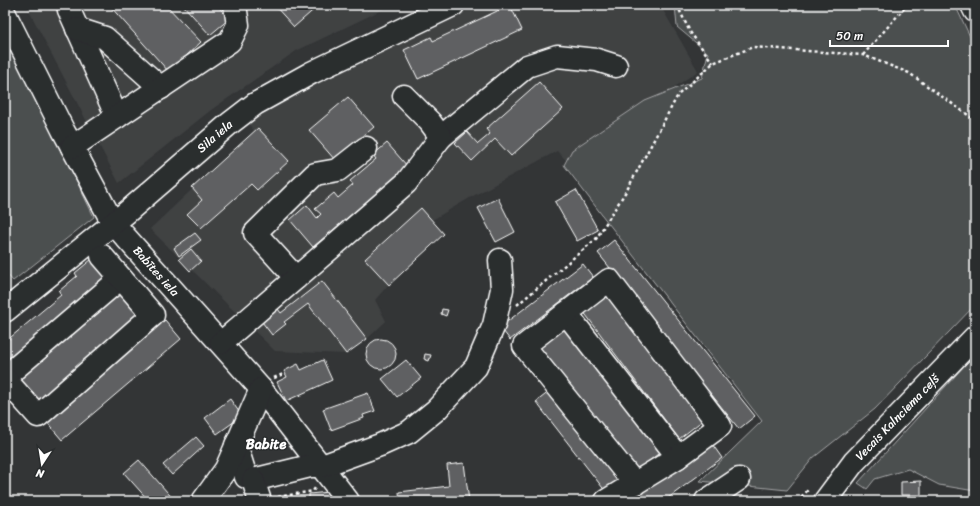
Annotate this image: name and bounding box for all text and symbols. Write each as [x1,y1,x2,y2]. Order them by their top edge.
scale bar [830,22,948,48]
text: 50 m [836,25,863,47]
street label: Sila iela [192,114,239,158]
street label: Babītes iela [127,241,186,302]
street label: Vecais Kalnciema ceļš [850,367,946,466]
district label: Babite [246,432,286,457]
north arrow [22,444,62,484]
text: N [34,463,47,484]

